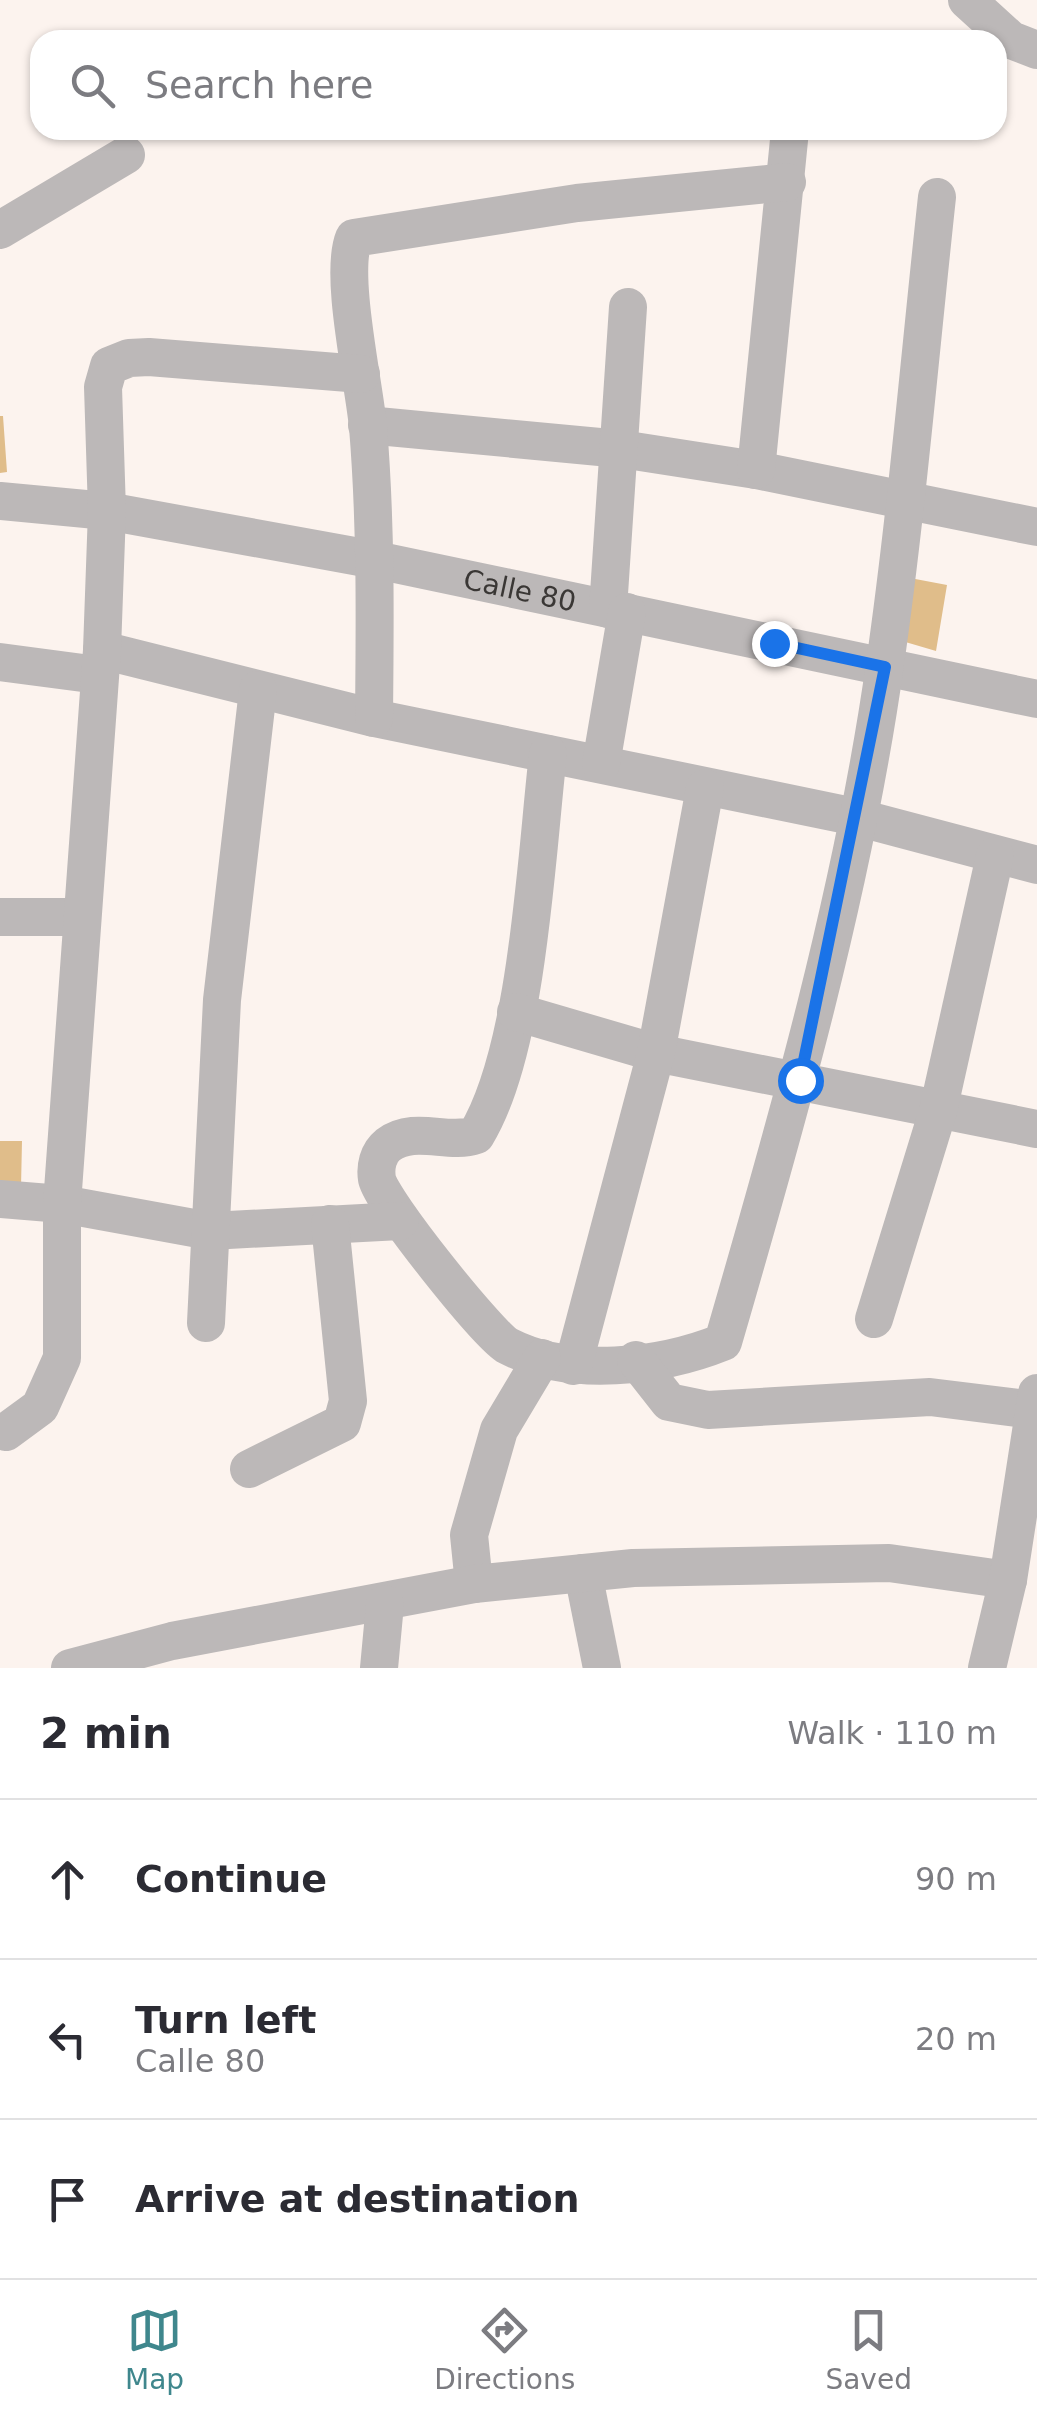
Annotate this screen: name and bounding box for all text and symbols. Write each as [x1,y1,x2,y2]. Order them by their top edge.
search box [30,30,1007,140]
icon: search [65,58,120,113]
text: Search here [145,63,373,107]
street label: Calle 80 [461,562,579,618]
route end [752,621,798,667]
route start [778,1058,824,1104]
text: 2 min [40,1709,172,1758]
text: Walk · 110 m [787,1714,997,1752]
icon: ahead [40,1852,95,1907]
text: Continue [135,1857,327,1901]
text: 90 m [915,1860,997,1898]
text: Turn left [135,1998,316,2042]
icon: left [40,2012,95,2067]
text: 20 m [915,2020,997,2058]
text: Calle 80 [135,2042,265,2080]
icon: arrive [40,2172,95,2227]
text: Arrive at destination [135,2177,580,2221]
tab: Map [125,2303,184,2396]
tab: Directions [434,2303,575,2396]
tab: Saved [825,2303,912,2396]

